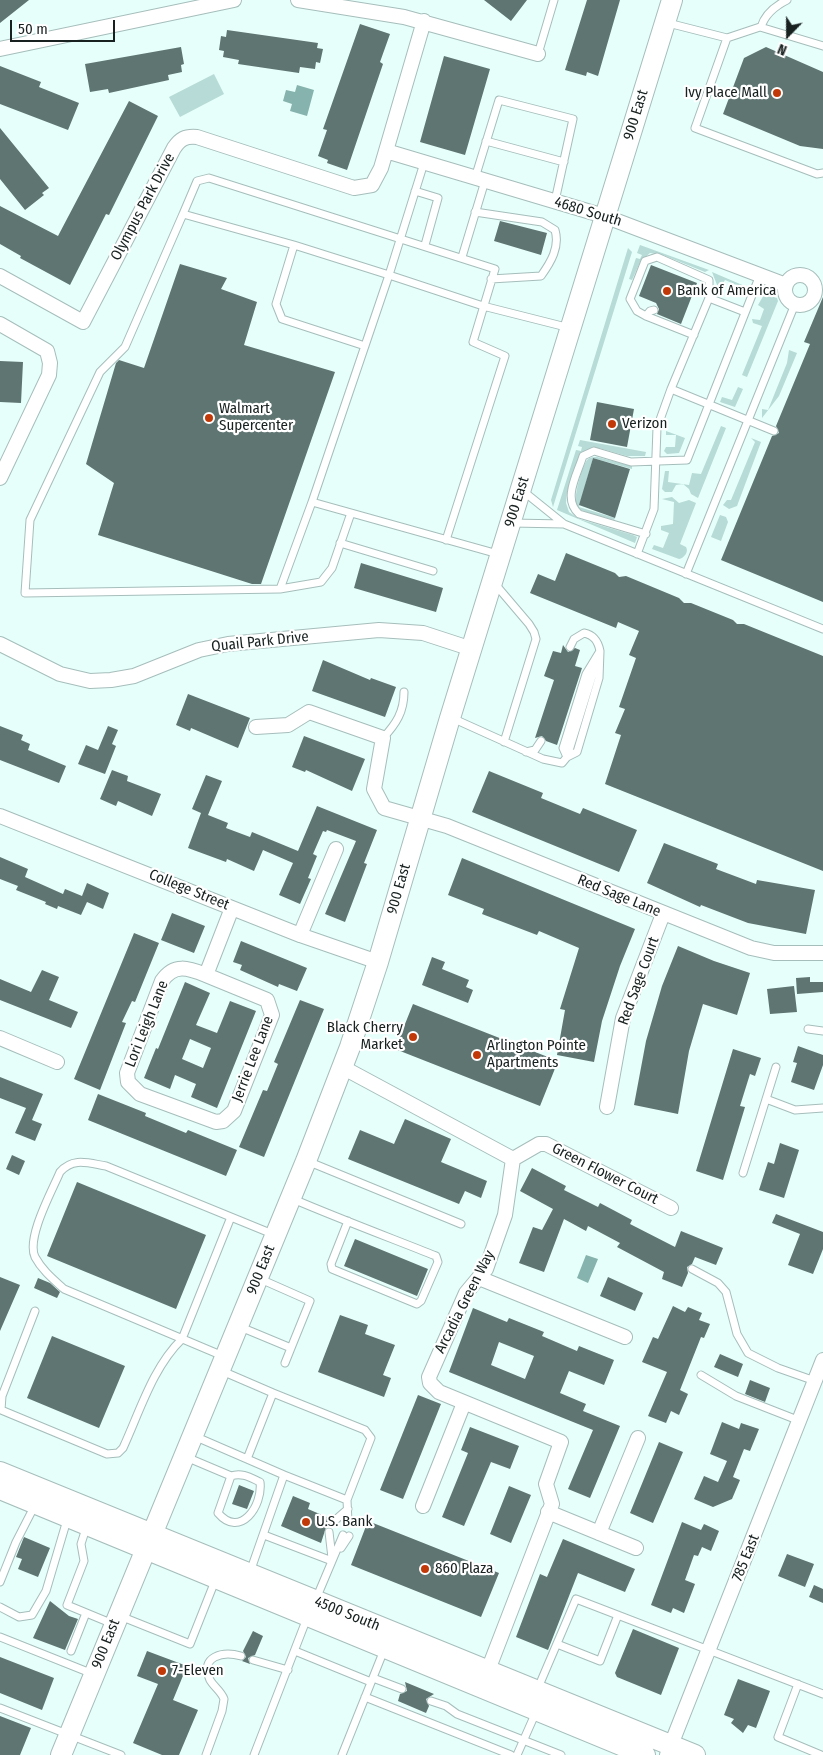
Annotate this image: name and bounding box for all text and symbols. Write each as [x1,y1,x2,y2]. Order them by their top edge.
scale bar [12,10,118,42]
north arrow [763,10,813,60]
text: 50 m [18,20,48,38]
text: N [775,40,789,59]
place label: Ivy Place Mall [684,84,767,102]
marker: Ivy Place Mall [771,87,783,99]
street label: 900 East [620,88,652,142]
street label: Olympus Park Drive [107,150,179,264]
street label: 4680 South [552,193,624,231]
place label: Bank of America [677,282,776,300]
marker: Bank of America [661,285,673,297]
place label: Walmart Supercenter [219,400,293,435]
marker: Walmart Supercenter [203,412,215,424]
place label: Verizon [622,415,667,433]
marker: Verizon [606,418,618,430]
street label: 900 East [501,475,533,529]
street label: Quail Park Drive [210,628,310,656]
street label: 900 East [383,862,415,916]
street label: College Street [146,866,232,914]
street label: Red Sage Lane [575,871,663,921]
street label: Red Sage Court [615,934,663,1028]
street label: Lori Leigh Lane [121,978,173,1070]
street label: Jerrie Lee Lane [228,1014,278,1104]
place label: Black Cherry Market [327,1019,403,1054]
marker: Black Cherry Market [407,1031,419,1043]
place label: Arlington Pointe Apartments [487,1037,586,1072]
marker: Arlington Pointe Apartments [471,1049,483,1061]
street label: Green Flower Court [549,1139,661,1209]
street label: 900 East [243,1243,279,1297]
street label: Arcadia Green Way [431,1247,499,1357]
place label: U.S. Bank [316,1513,372,1531]
marker: U.S. Bank [300,1516,312,1528]
street label: 785 East [728,1532,764,1584]
place label: 860 Plaza [435,1560,493,1578]
marker: 860 Plaza [419,1563,431,1575]
street label: 4500 South [312,1593,382,1635]
street label: 900 East [88,1617,124,1671]
place label: 7-Eleven [172,1662,224,1680]
marker: 7-Eleven [156,1665,168,1677]

